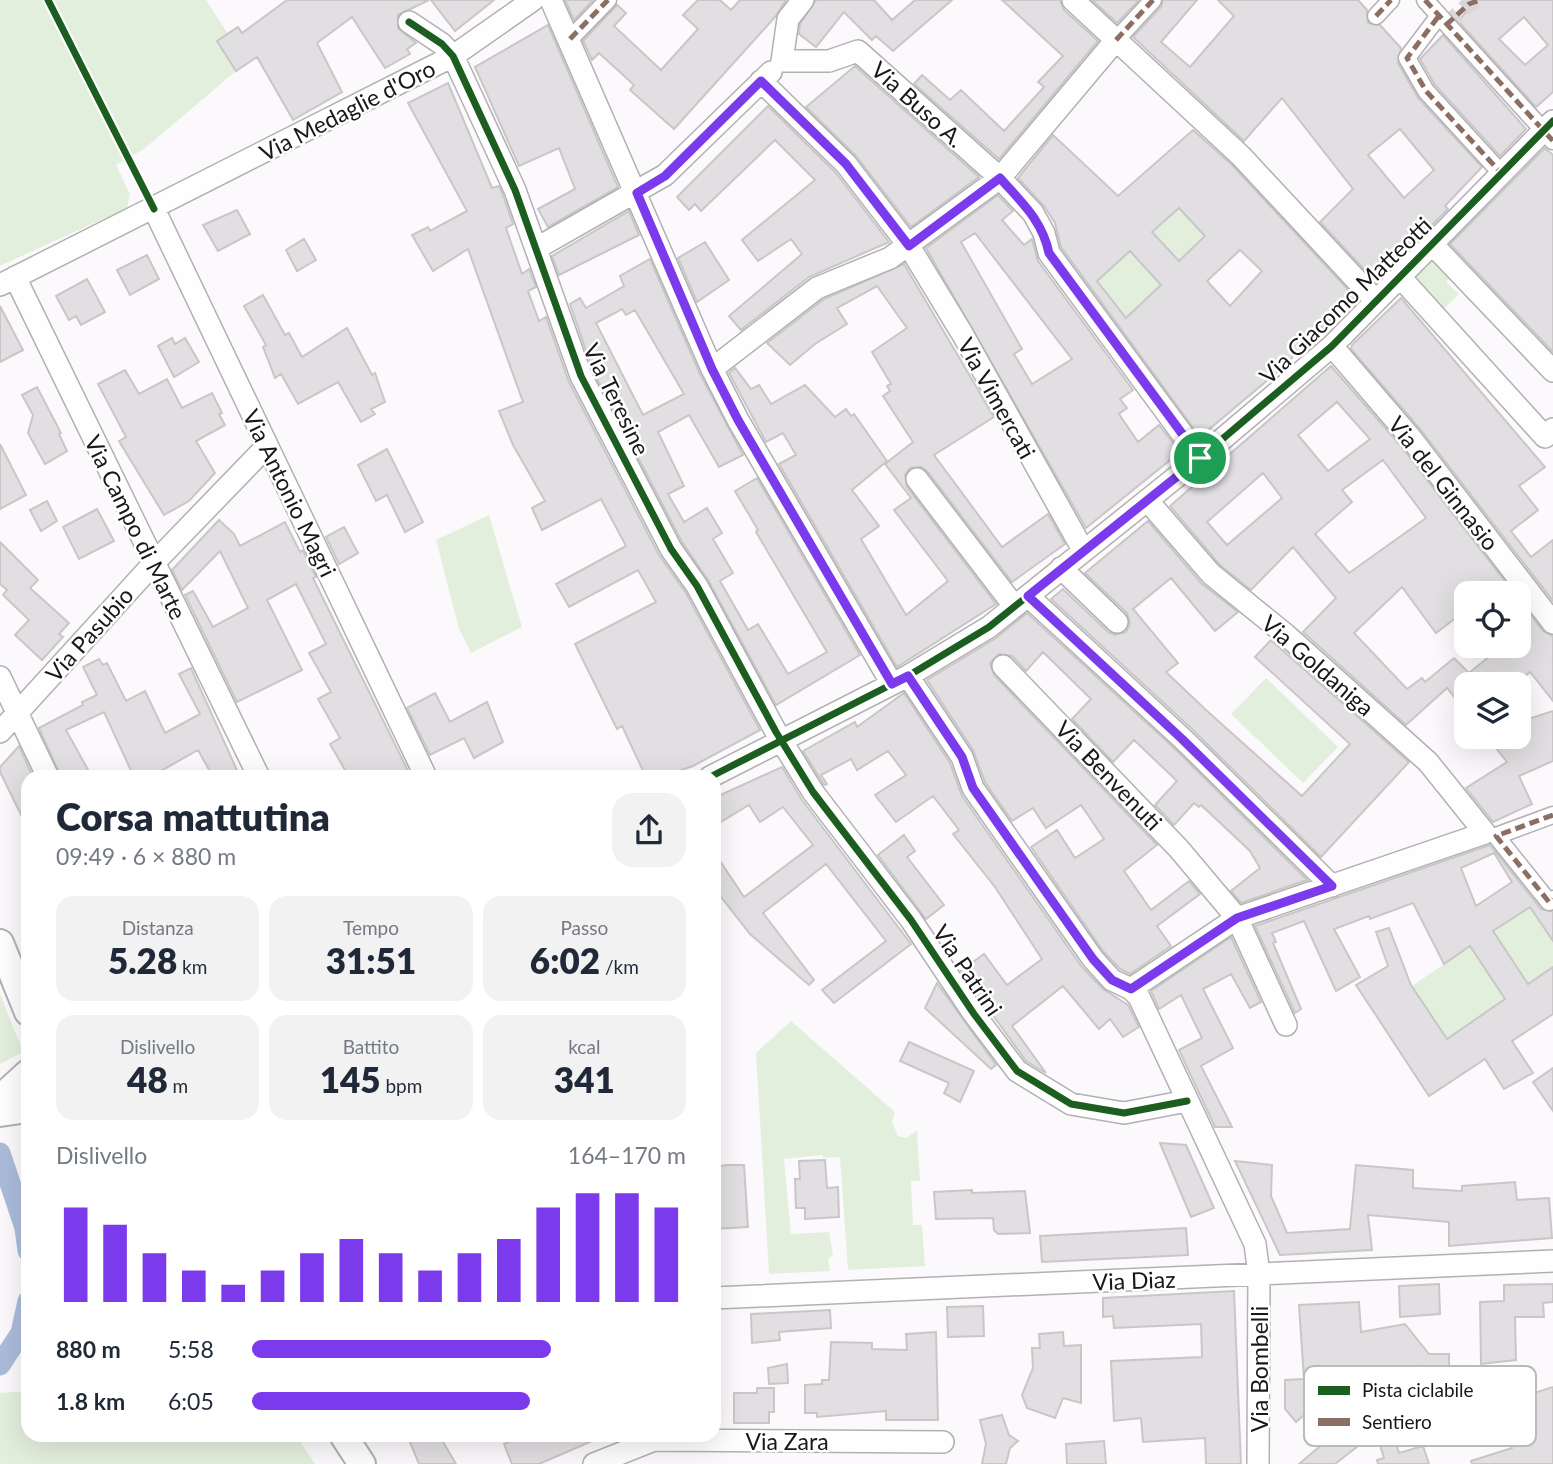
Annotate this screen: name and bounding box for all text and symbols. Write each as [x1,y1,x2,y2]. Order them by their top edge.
street label: Via Medaglie d'Oro [254,54,440,166]
street label: Via Buso A. [866,55,970,153]
street label: Via Giacomo Matteotti [1253,211,1437,389]
street label: Via Vimercati [952,333,1042,463]
street label: Via Teresine [578,338,656,460]
street label: Via Antonio Magri [237,405,343,581]
street label: Via del Ginnasio [1383,410,1505,556]
pin [1170,428,1230,488]
street label: Via Campo di Marte [79,430,193,624]
icon: arrive [1181,439,1219,477]
street label: Via Pasubio [39,581,139,687]
map controls [1454,581,1531,749]
button: locate [1454,581,1531,658]
street label: Via Goldaniga [1256,609,1380,721]
button: layers [1454,672,1531,749]
street label: Via Benvenuti [1050,714,1168,836]
text: Corsa mattutina [56,793,330,839]
button: share [612,793,686,867]
text: 09:49 · 6 × 880 m [56,842,236,870]
text: Distanza [122,916,194,939]
text: Tempo [343,916,399,939]
text: Passo [560,916,608,939]
street label: Via Patrini [927,919,1009,1021]
text: 5.28 [108,939,177,981]
text: 31:51 [326,939,416,981]
text: 6:02 [530,939,600,981]
text: km [177,955,207,978]
text: /km [600,955,639,978]
text: Dislivello [120,1035,195,1058]
text: Battito [343,1035,399,1058]
text: kcal [568,1035,600,1058]
text: 48 [127,1058,168,1100]
text: 145 [320,1058,381,1100]
text: 341 [554,1058,615,1100]
text: m [168,1074,188,1097]
text: bpm [381,1074,422,1097]
text: Dislivello [56,1141,147,1169]
text: 164–170 m [568,1141,686,1169]
street label: Via Diaz [1092,1265,1176,1295]
street label: Via Bombelli [1245,1306,1273,1432]
text: 880 m [56,1335,121,1363]
text: 5:58 [168,1335,214,1363]
legend [1304,1366,1536,1446]
text: Pista ciclabile [1362,1378,1474,1401]
text: 1.8 km [56,1387,125,1415]
text: 6:05 [168,1387,214,1415]
text: Sentiero [1362,1410,1432,1433]
street label: Via Zara [745,1427,829,1455]

